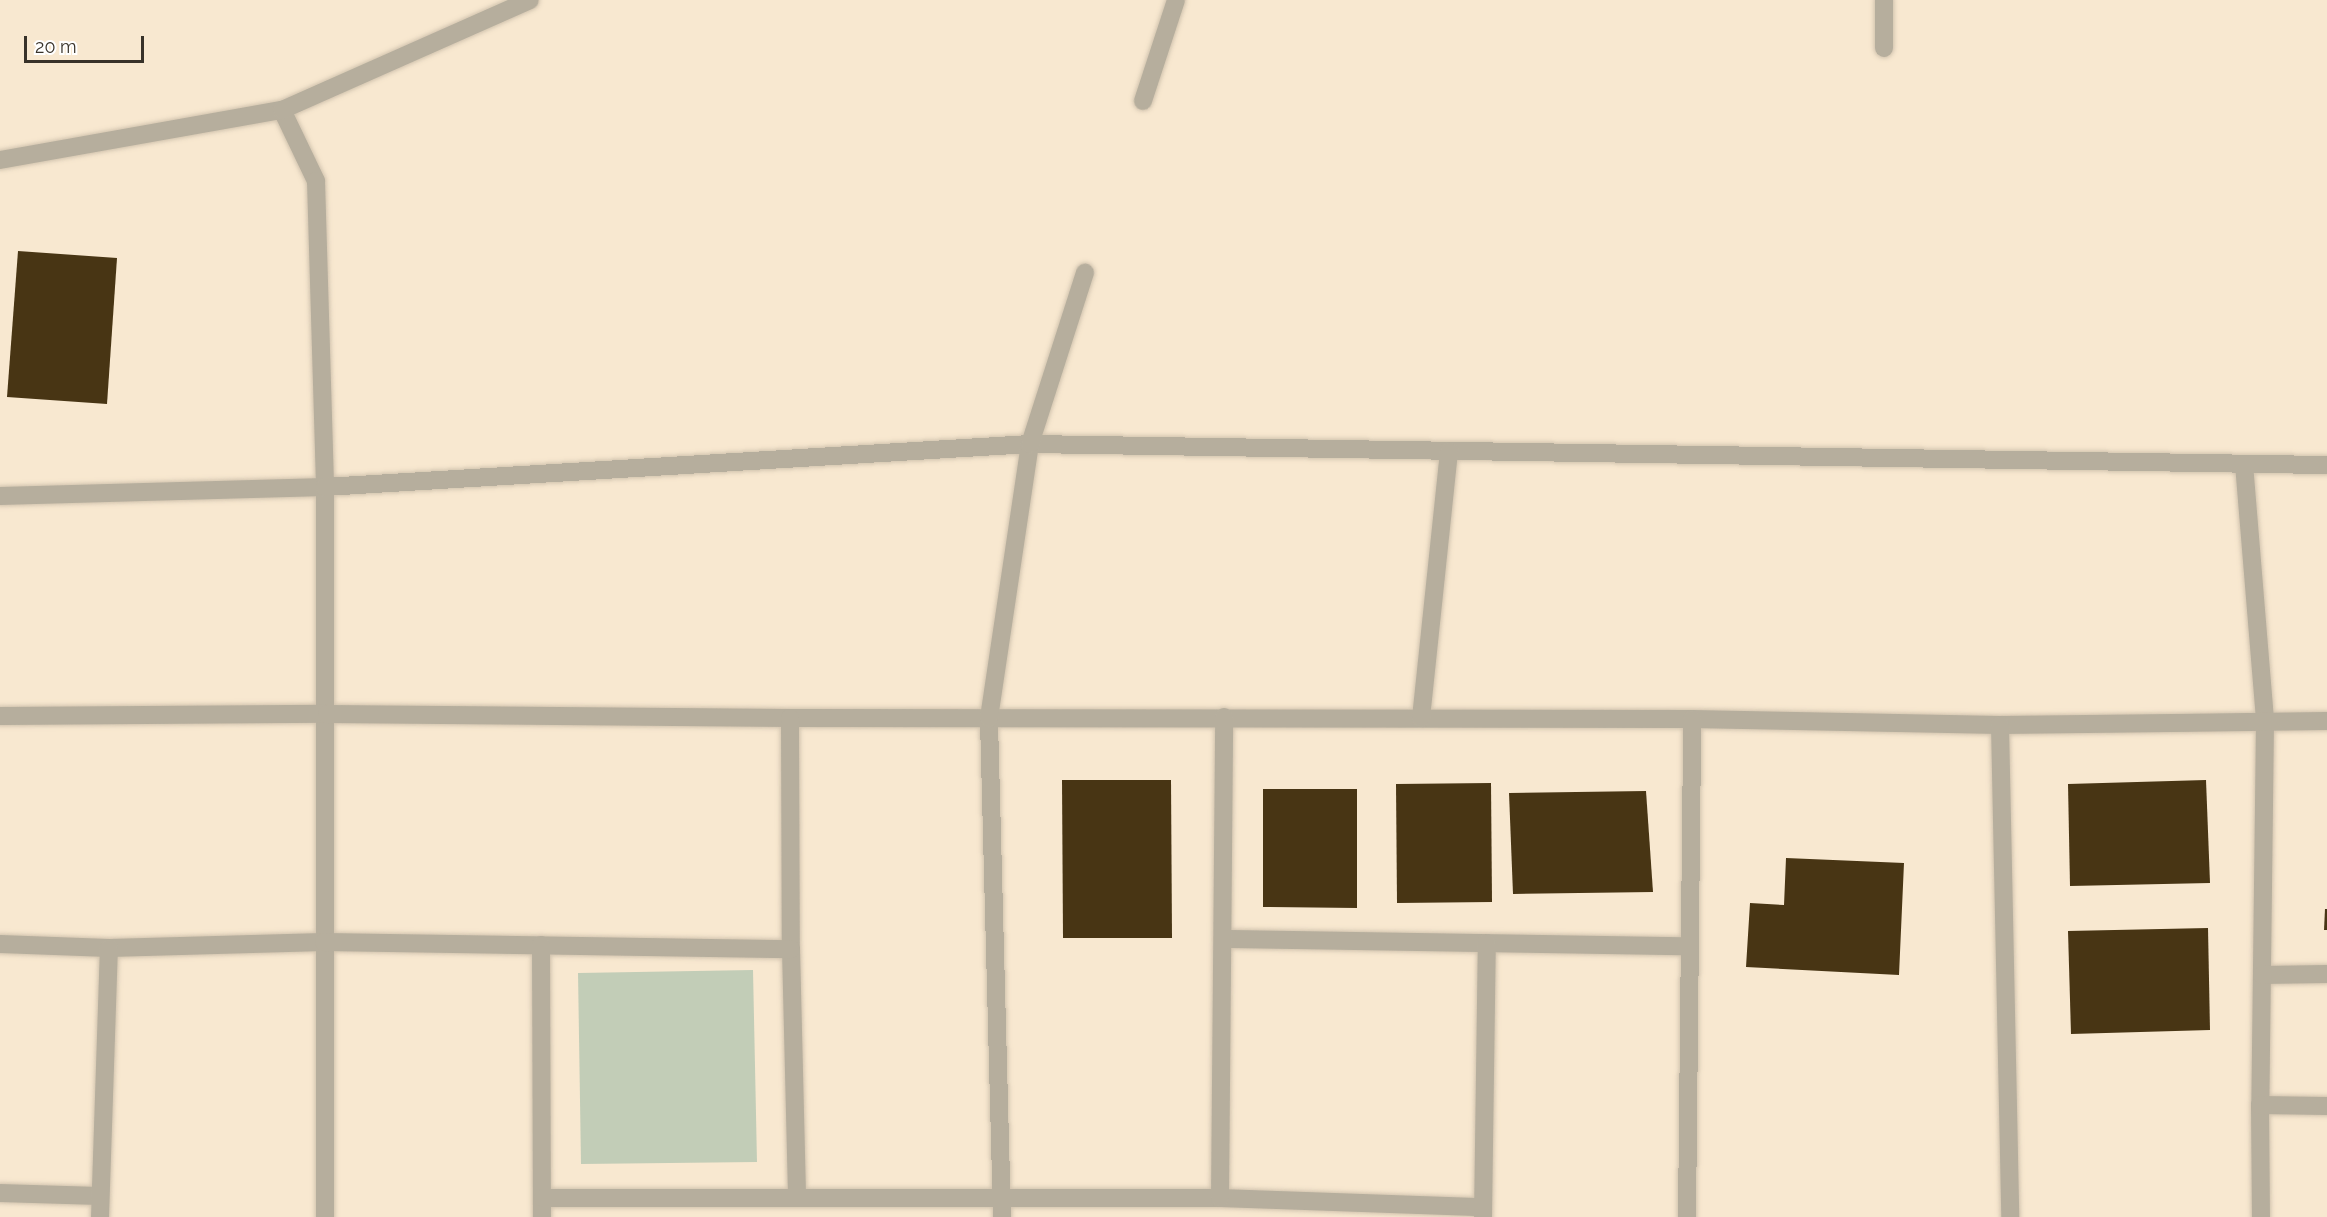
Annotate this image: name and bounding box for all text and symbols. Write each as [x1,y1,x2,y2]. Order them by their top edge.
scale bar [27,24,147,62]
text: 20 m [35,36,77,57]

